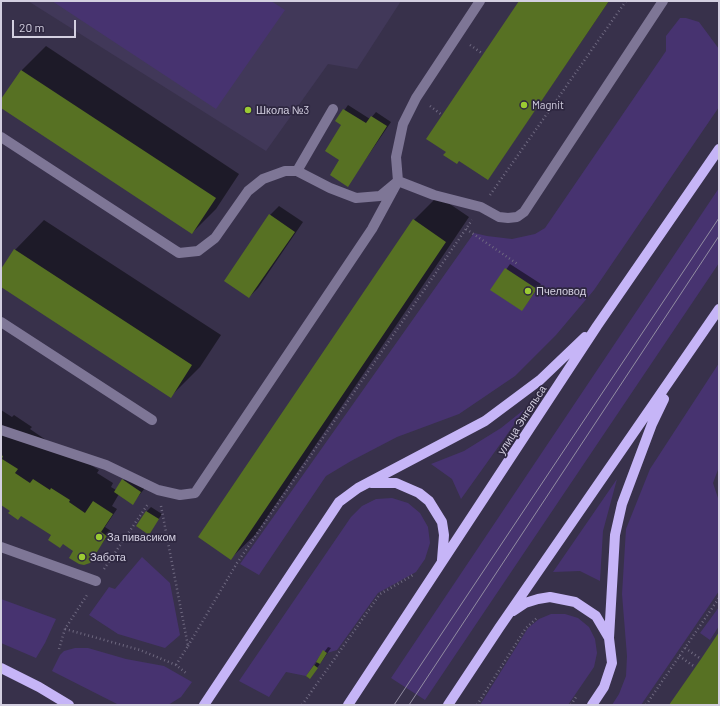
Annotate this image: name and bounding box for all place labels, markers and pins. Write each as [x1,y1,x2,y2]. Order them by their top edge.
place label: Magnit [532,98,564,112]
marker: Magnit [519,100,529,110]
place label: Школа №3 [256,103,309,117]
marker: Школа №3 [243,105,253,115]
place label: Пчеловод [536,284,586,298]
marker: Пчеловод [523,286,533,296]
place label: За пивасиком [107,530,176,544]
marker: За пивасиком [94,532,104,542]
place label: Забота [90,550,126,564]
marker: Забота [77,552,87,562]

